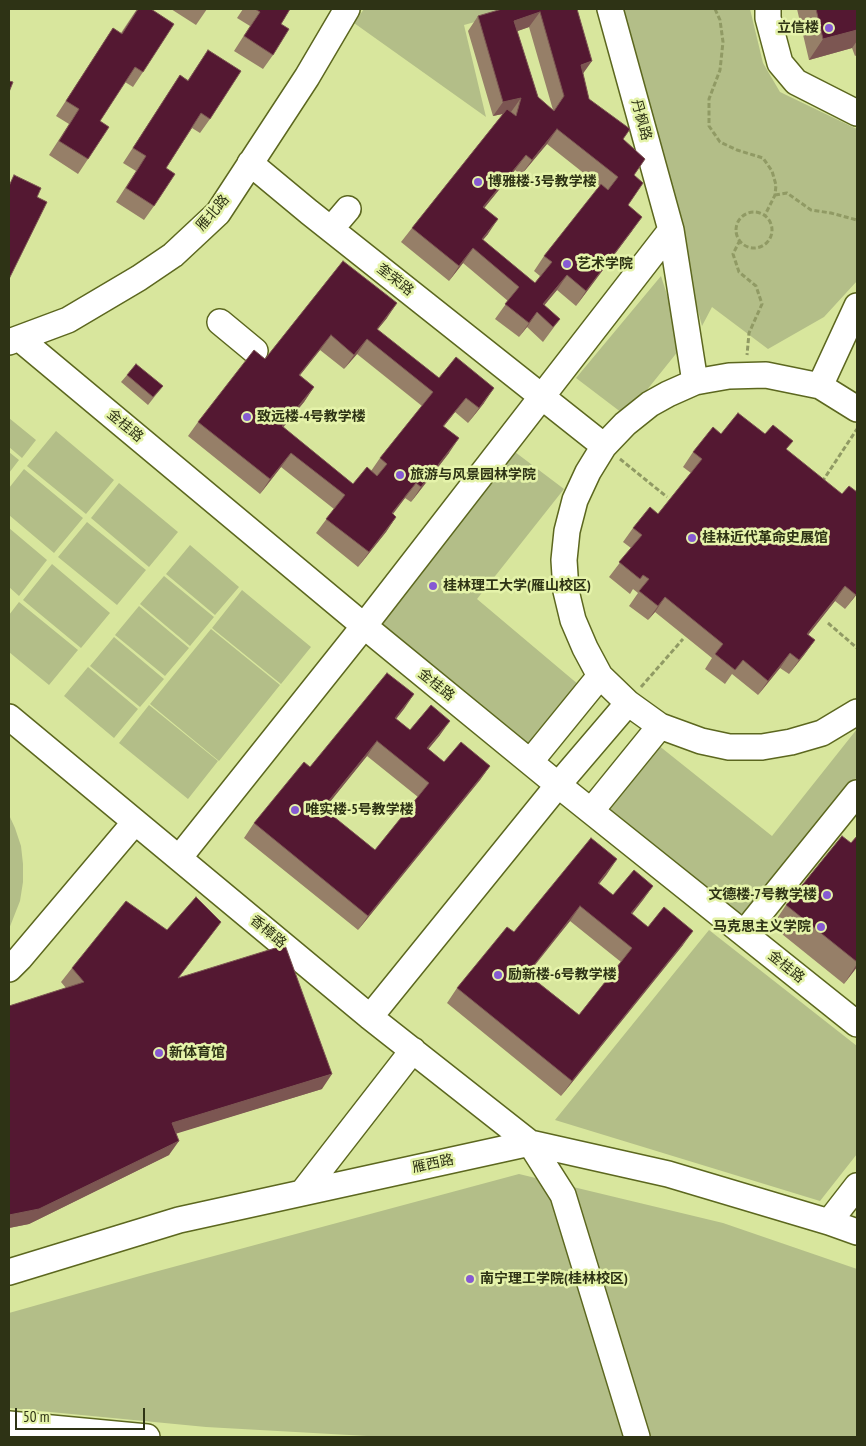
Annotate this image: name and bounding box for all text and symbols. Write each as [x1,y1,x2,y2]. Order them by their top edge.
place label: 立信楼 [777,20,819,36]
marker: 立信楼 [823,22,835,34]
street label: 丹枫路 [627,98,655,142]
place label: 博雅楼-3号教学楼 [488,174,597,190]
marker: 博雅楼-3号教学楼 [472,176,484,188]
street label: 雁北路 [193,192,233,234]
place label: 艺术学院 [577,256,633,272]
marker: 艺术学院 [561,258,573,270]
street label: 奎荣路 [373,260,417,300]
street label: 金桂路 [104,406,146,446]
place label: 致远楼-4号教学楼 [257,409,366,425]
marker: 致远楼-4号教学楼 [241,411,253,423]
place label: 旅游与风景园林学院 [410,467,536,483]
marker: 旅游与风景园林学院 [394,469,406,481]
place label: 桂林近代革命史展馆 [702,530,828,546]
marker: 桂林近代革命史展馆 [686,532,698,544]
place label: 桂林理工大学(雁山校区) [443,578,591,594]
marker: 桂林理工大学(雁山校区) [427,580,439,592]
street label: 金桂路 [414,665,458,705]
place label: 唯实楼-5号教学楼 [305,802,414,818]
marker: 唯实楼-5号教学楼 [289,804,301,816]
place label: 文德楼-7号教学楼 [708,887,817,903]
marker: 文德楼-7号教学楼 [821,889,833,901]
street label: 香樟路 [247,912,289,952]
place label: 马克思主义学院 [713,919,811,935]
marker: 马克思主义学院 [815,921,827,933]
street label: 金桂路 [764,947,808,987]
place label: 励新楼-6号教学楼 [508,967,617,983]
marker: 励新楼-6号教学楼 [492,969,504,981]
place label: 新体育馆 [169,1045,225,1061]
marker: 新体育馆 [153,1047,165,1059]
street label: 雁西路 [411,1151,455,1177]
place label: 南宁理工学院(桂林校区) [480,1271,628,1287]
marker: 南宁理工学院(桂林校区) [464,1273,476,1285]
scale bar [18,1398,148,1430]
text: 50 m [23,1407,49,1426]

